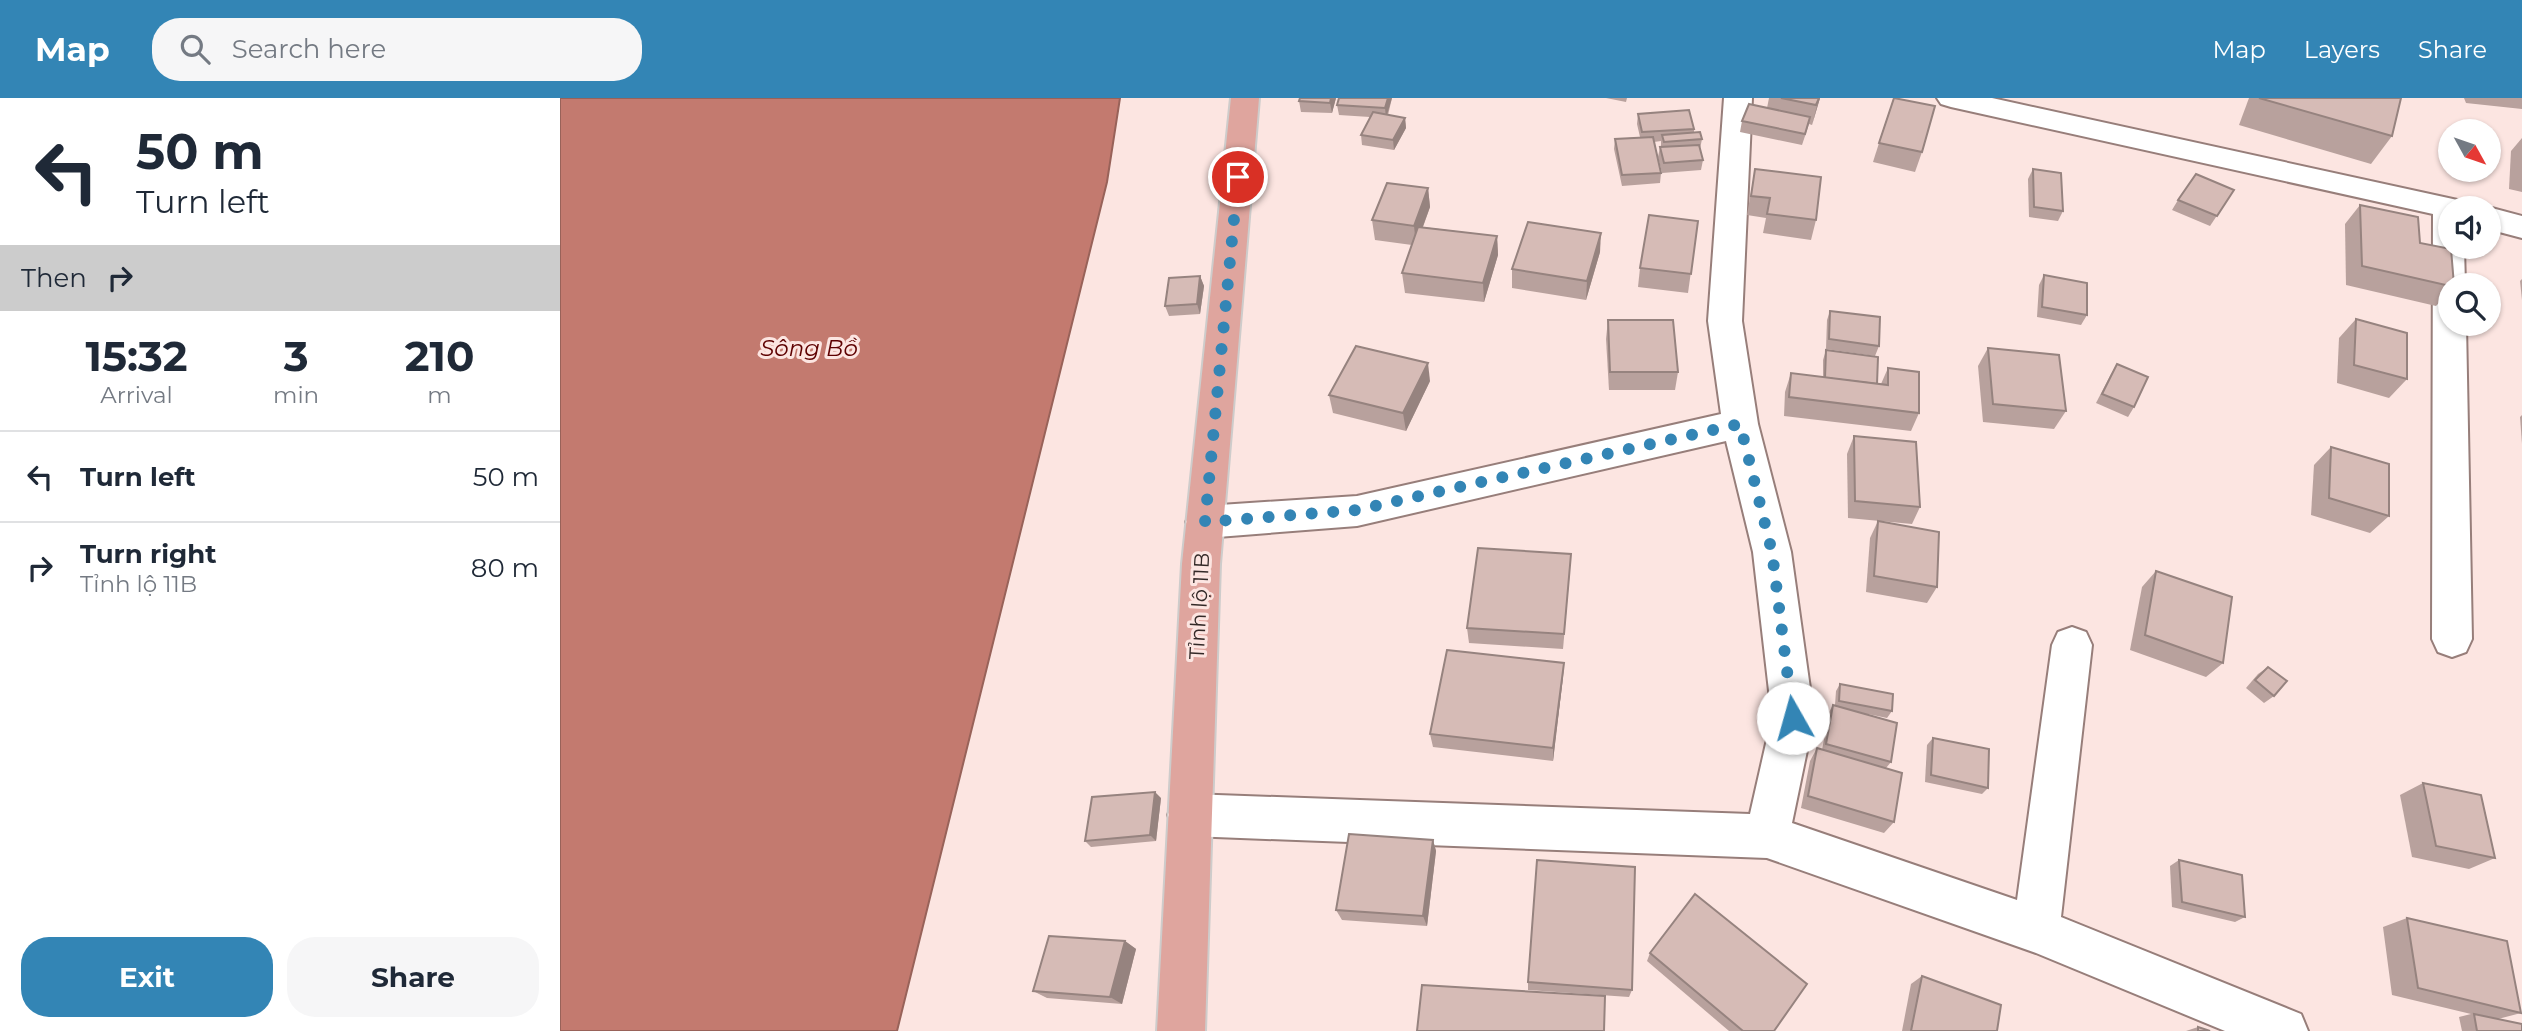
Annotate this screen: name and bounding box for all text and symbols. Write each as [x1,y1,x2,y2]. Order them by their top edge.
search box [152,18,642,81]
text: Map [35,29,110,69]
icon: search [176,30,214,68]
text: Search here [232,33,386,65]
text: Map [2212,35,2266,64]
text: Layers [2304,35,2380,64]
text: Share [2418,35,2487,64]
north arrow [2438,119,2501,182]
map controls [2438,119,2501,336]
text: 50 m [136,122,264,181]
icon: left [21,126,112,217]
pin [1208,147,1268,207]
icon: arrive [1219,158,1257,196]
text: Turn left [136,182,270,221]
button: sound [2438,196,2501,259]
icon: right [101,259,139,297]
text: Then [21,262,87,294]
button: search [2438,273,2501,336]
text: 15:32 [86,330,187,382]
text: 3 [284,330,309,382]
text: 210 [405,330,474,382]
water label: Sông Bồ [760,334,858,362]
text: Arrival [100,381,173,409]
text: min [273,381,319,409]
text: m [427,381,452,409]
icon: left [21,458,59,496]
text: Turn left [80,461,196,493]
text: 50 m [473,461,539,493]
text: Turn right [80,538,216,570]
icon: right [21,549,59,587]
text: 80 m [471,552,539,584]
street label: Tỉnh lộ 11B [1184,552,1214,660]
text: Tỉnh lộ 11B [80,570,197,598]
position arrow [1756,681,1830,755]
button: Exit [21,937,273,1017]
button: Share [287,937,539,1017]

